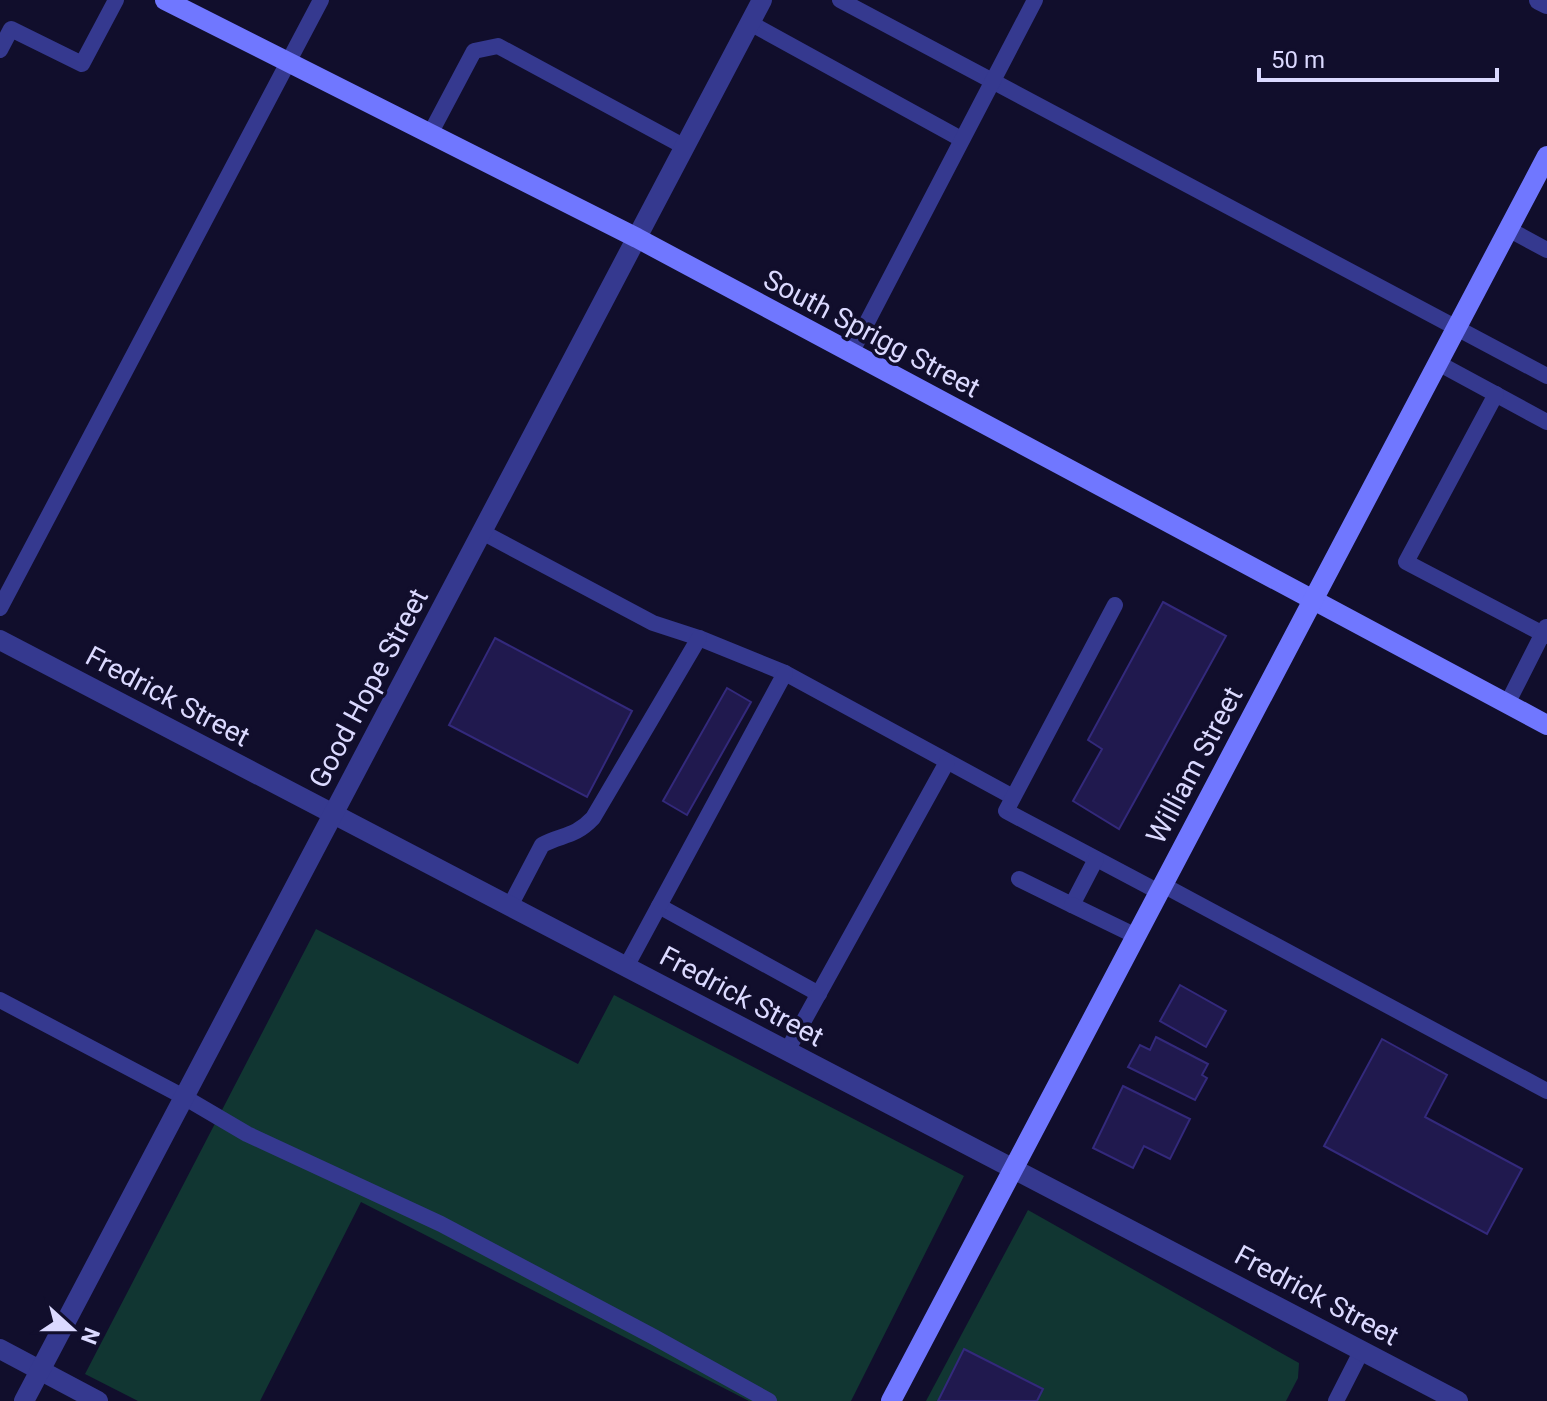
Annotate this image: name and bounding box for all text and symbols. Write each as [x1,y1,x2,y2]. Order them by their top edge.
scale bar [1259,32,1497,82]
text: 50 m [1271,46,1325,74]
street label: South Sprigg Street [758,262,986,404]
street label: Good Hope Street [302,583,435,794]
street label: Fredrick Street [80,639,255,753]
street label: William Street [1139,681,1250,849]
street label: Fredrick Street [654,939,829,1053]
street label: Fredrick Street [1229,1238,1404,1352]
north arrow [32,1289,112,1369]
text: N [76,1324,105,1348]

